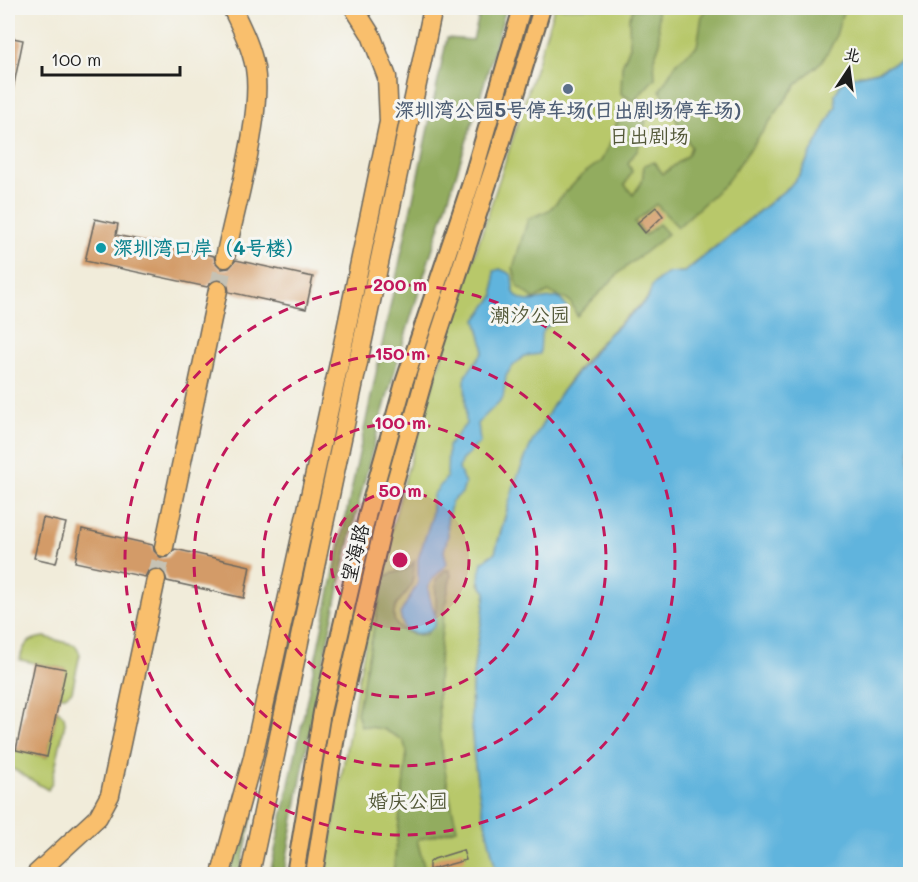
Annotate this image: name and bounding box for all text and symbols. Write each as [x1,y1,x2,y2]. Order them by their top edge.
scale bar [42,39,180,77]
north arrow [819,39,879,99]
text: 北 [842,42,863,66]
text: 100 m [51,47,101,71]
marker: 深圳湾公园5号停车场(日出剧场停车场) [561,82,575,96]
place label: 深圳湾公园5号停车场(日出剧场停车场) [395,96,741,122]
park label: 日出剧场 [609,122,689,148]
place label: 深圳湾口岸（4号楼） [113,234,306,260]
marker: 深圳湾口岸（4号楼） [94,241,108,255]
text: 200 m [373,272,427,296]
park label: 潮汐公园 [490,301,570,327]
text: 150 m [375,341,425,365]
text: 100 m [374,410,426,434]
text: 50 m [379,478,421,502]
street label: 望海路 [334,520,374,585]
centre of rings [390,550,410,570]
park label: 婚庆公园 [368,787,448,813]

